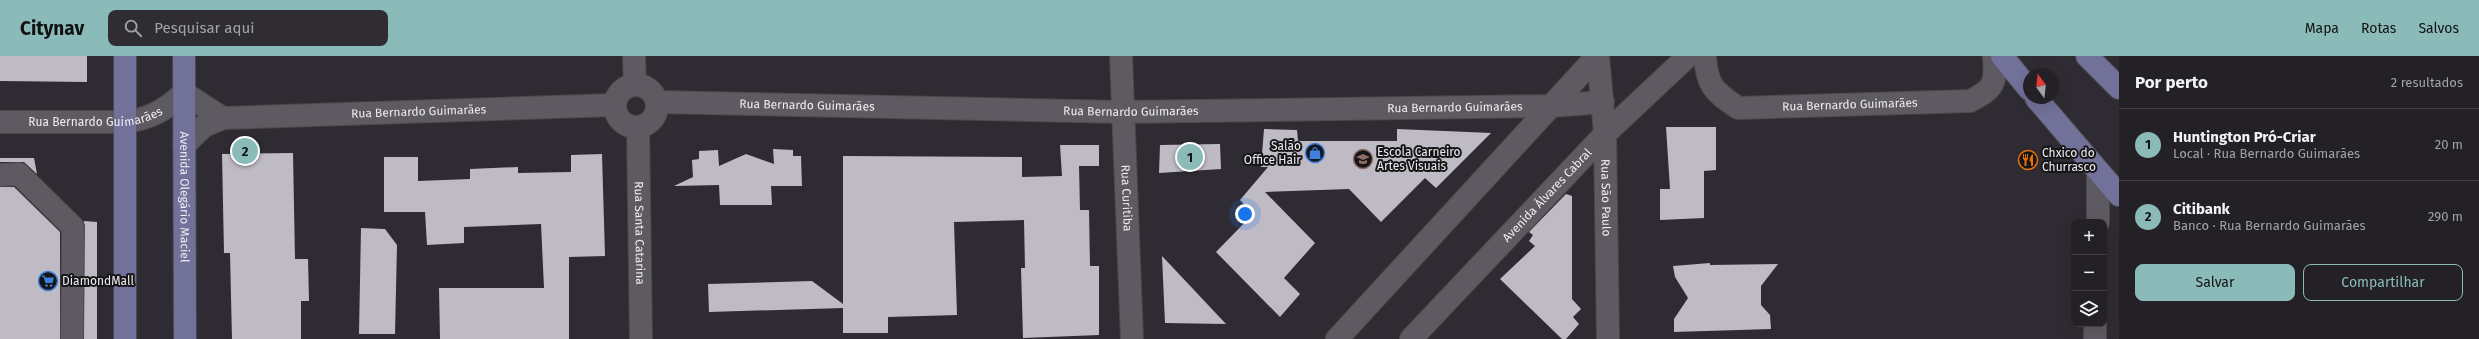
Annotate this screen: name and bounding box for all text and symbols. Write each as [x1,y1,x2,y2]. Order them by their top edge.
search box [108,10,388,46]
text: Citynav [20,17,84,40]
icon: search [122,17,144,39]
text: Pesquisar aqui [154,19,254,37]
text: Mapa [2305,20,2339,37]
text: Rotas [2361,20,2396,37]
text: Salvos [2418,20,2459,37]
north arrow [2023,68,2059,104]
text: Por perto [2135,72,2208,93]
text: 2 resultados [2391,75,2463,90]
street label: Rua Bernardo Guimarães [1782,96,1918,114]
street label: Rua Bernardo Guimarães [739,97,875,114]
street label: Rua Bernardo Guimarães [1387,99,1523,115]
street label: Rua Bernardo Guimarães [351,102,487,121]
street label: Rua Bernardo Guimarães [28,104,165,129]
street label: Rua Bernardo Guimarães [1063,104,1199,119]
text: Huntington Pró-Criar [2173,128,2316,146]
street label: Avenida Olegário Maciel [177,132,192,263]
pin: 2 [232,136,258,166]
text: 1 [2145,137,2151,152]
text: 20 m [2435,137,2463,152]
place label: Salão Office Hair [1244,139,1301,167]
pin: 1 [1177,142,1203,172]
shop icon: Salão Office Hair [1304,142,1326,164]
place label: Escola Carneiro Artes Visuais [1377,145,1461,173]
street label: Avenida Álvares Cabral [1500,145,1595,245]
place label: Chxico do Churrasco [2042,146,2096,174]
text: Local · Rua Bernardo Guimarães [2173,146,2360,161]
school or university icon: Escola Carneiro Artes Visuais [1352,148,1374,170]
restaurant icon: Chxico do Churrasco [2017,149,2039,171]
street label: Rua São Paulo [1598,159,1613,237]
street label: Rua Curitiba [1118,164,1135,232]
street label: Rua Santa Catarina [632,181,647,285]
text: Citibank [2173,200,2230,218]
your location [1235,204,1255,224]
text: 2 [2145,209,2151,224]
text: 290 m [2428,209,2463,224]
text: Banco · Rua Bernardo Guimarães [2173,218,2366,233]
map controls [2071,219,2107,327]
button: + [2071,219,2107,255]
button: − [2071,255,2107,291]
button: Salvar [2135,264,2295,301]
button: Compartilhar [2303,264,2463,301]
supermarket icon: DiamondMall [37,270,59,292]
place label: DiamondMall [62,274,134,288]
button: layers [2071,291,2107,327]

